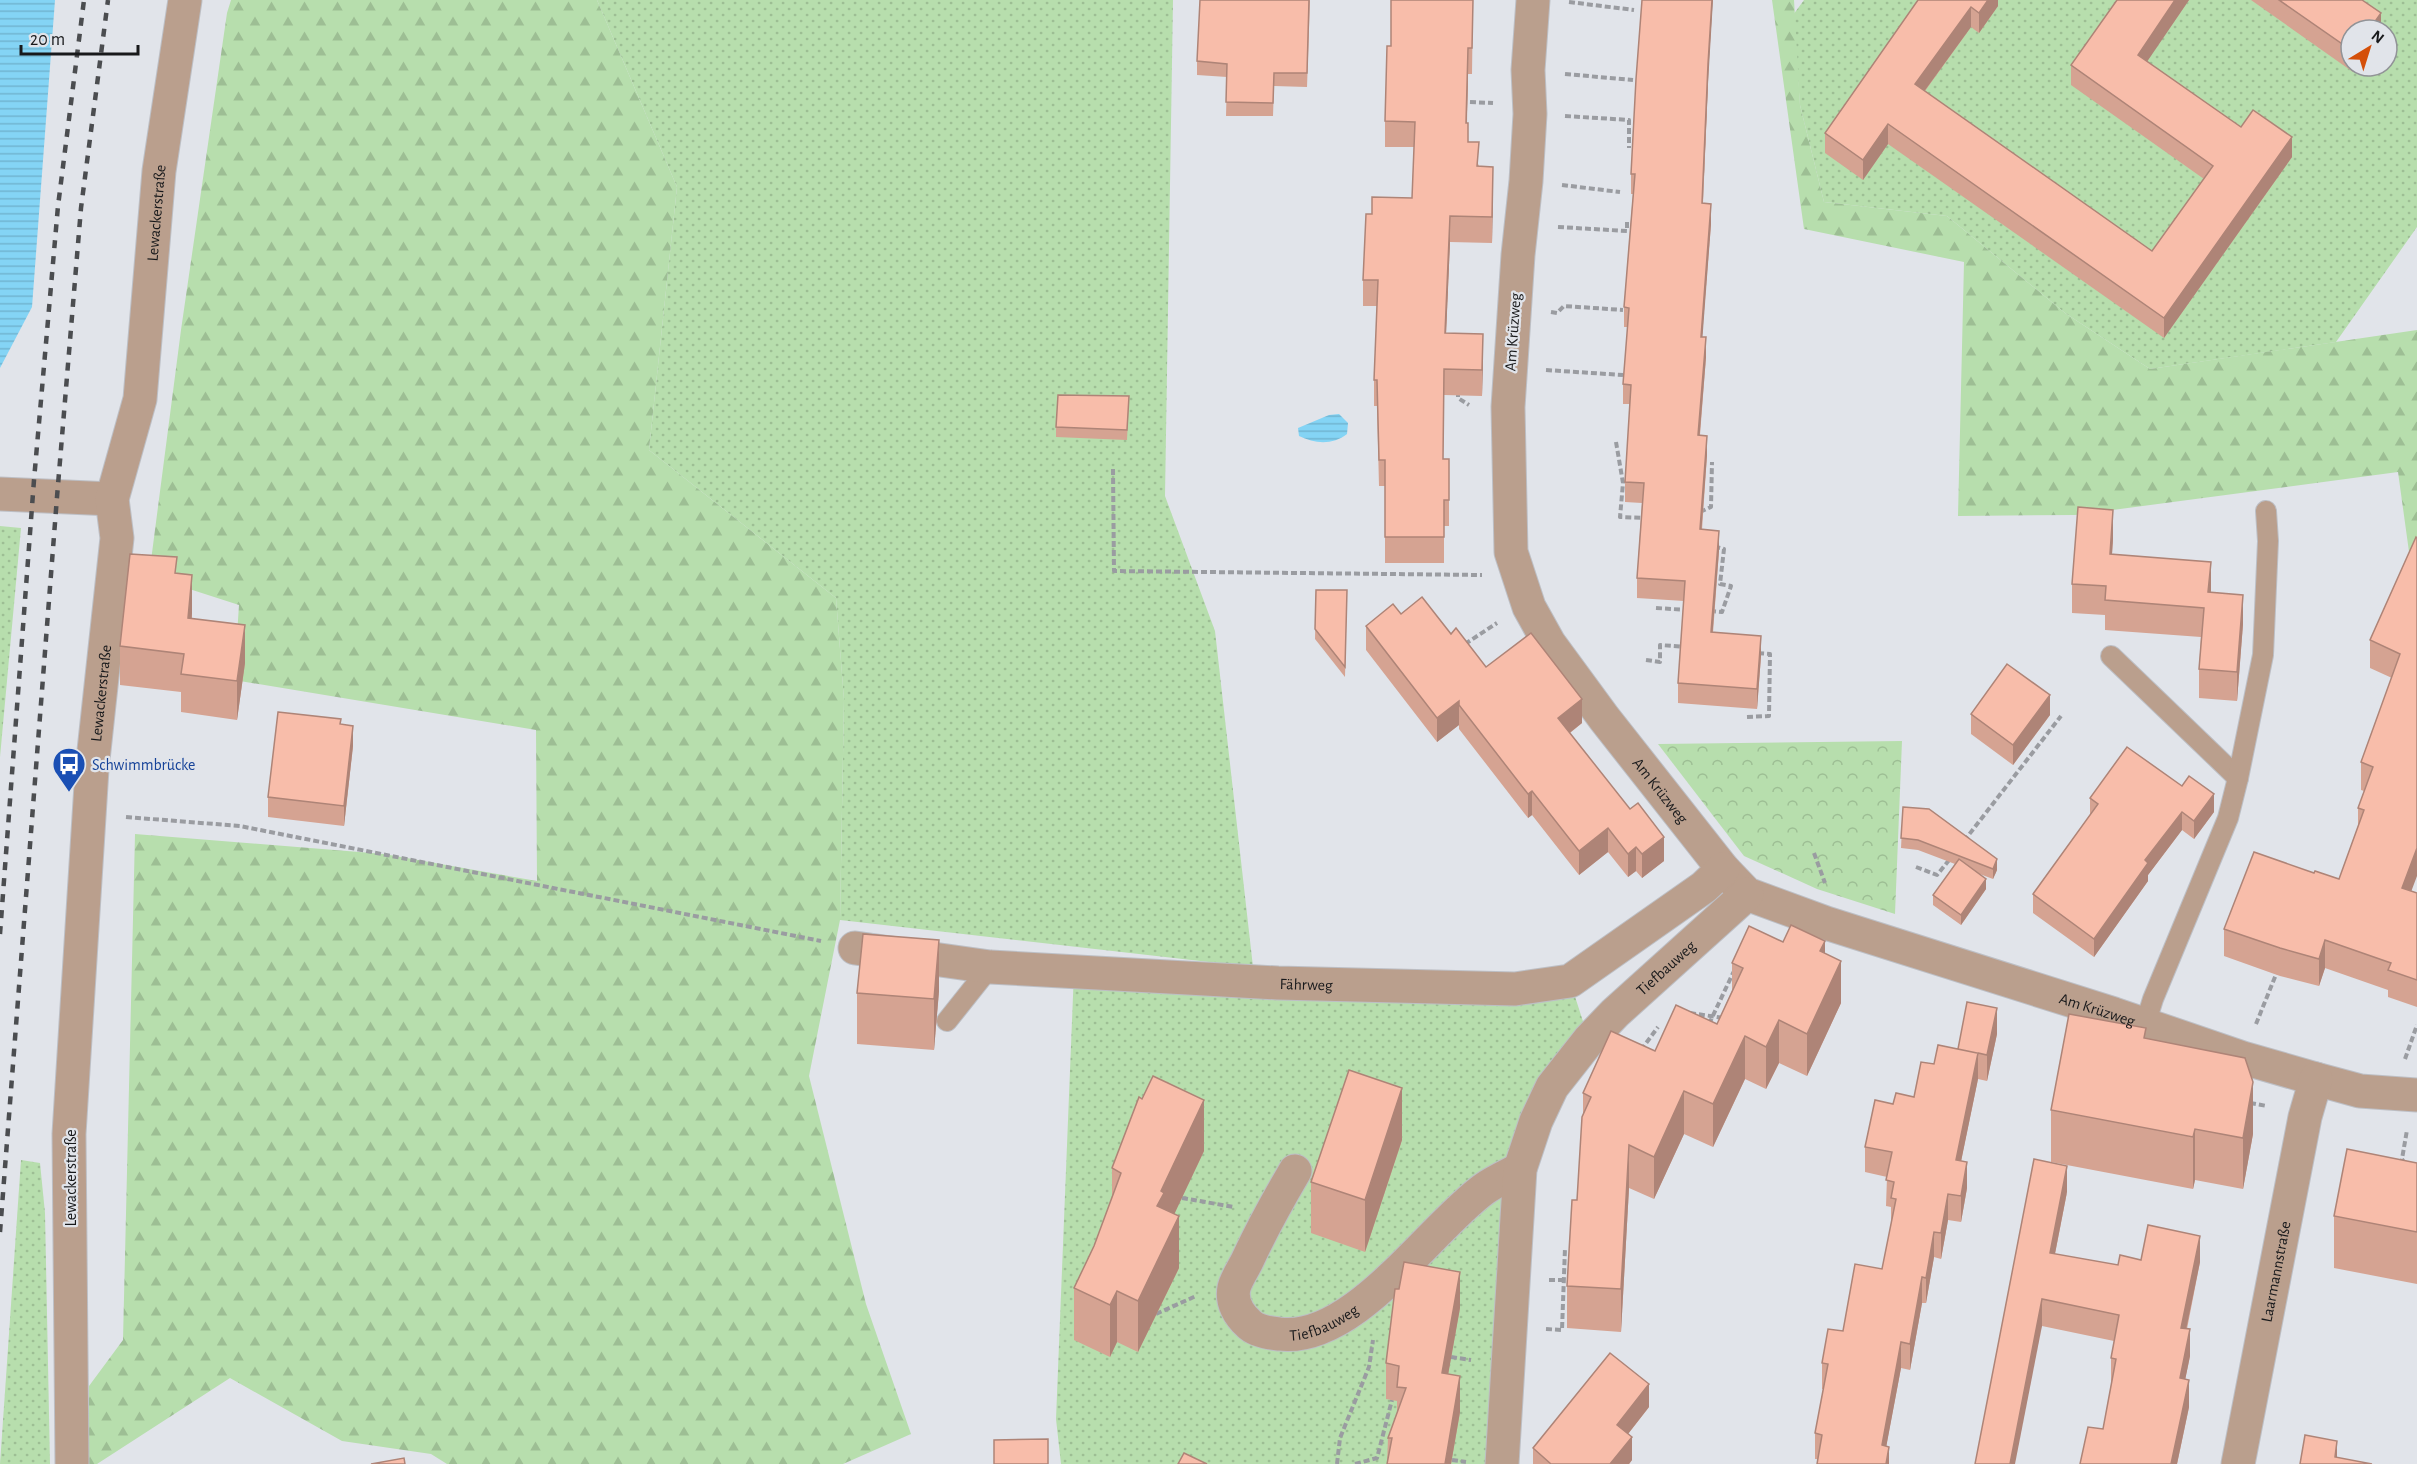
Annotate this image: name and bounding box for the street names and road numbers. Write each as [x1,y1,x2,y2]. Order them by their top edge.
street label: Lewackerstraße [144,163,169,262]
street label: Am Krüzweg [1502,292,1524,372]
street label: Lewackerstraße [88,644,114,742]
street label: Am Krüzweg [1629,755,1691,827]
street label: Tiefbauweg [1634,938,1699,999]
street label: Fährweg [1279,976,1333,993]
street label: Am Krüzweg [2057,990,2137,1030]
street label: Lewackerstraße [63,1129,79,1227]
street label: Laarmannstraße [2259,1220,2294,1324]
street label: Tiefbauweg [1289,1302,1362,1344]

